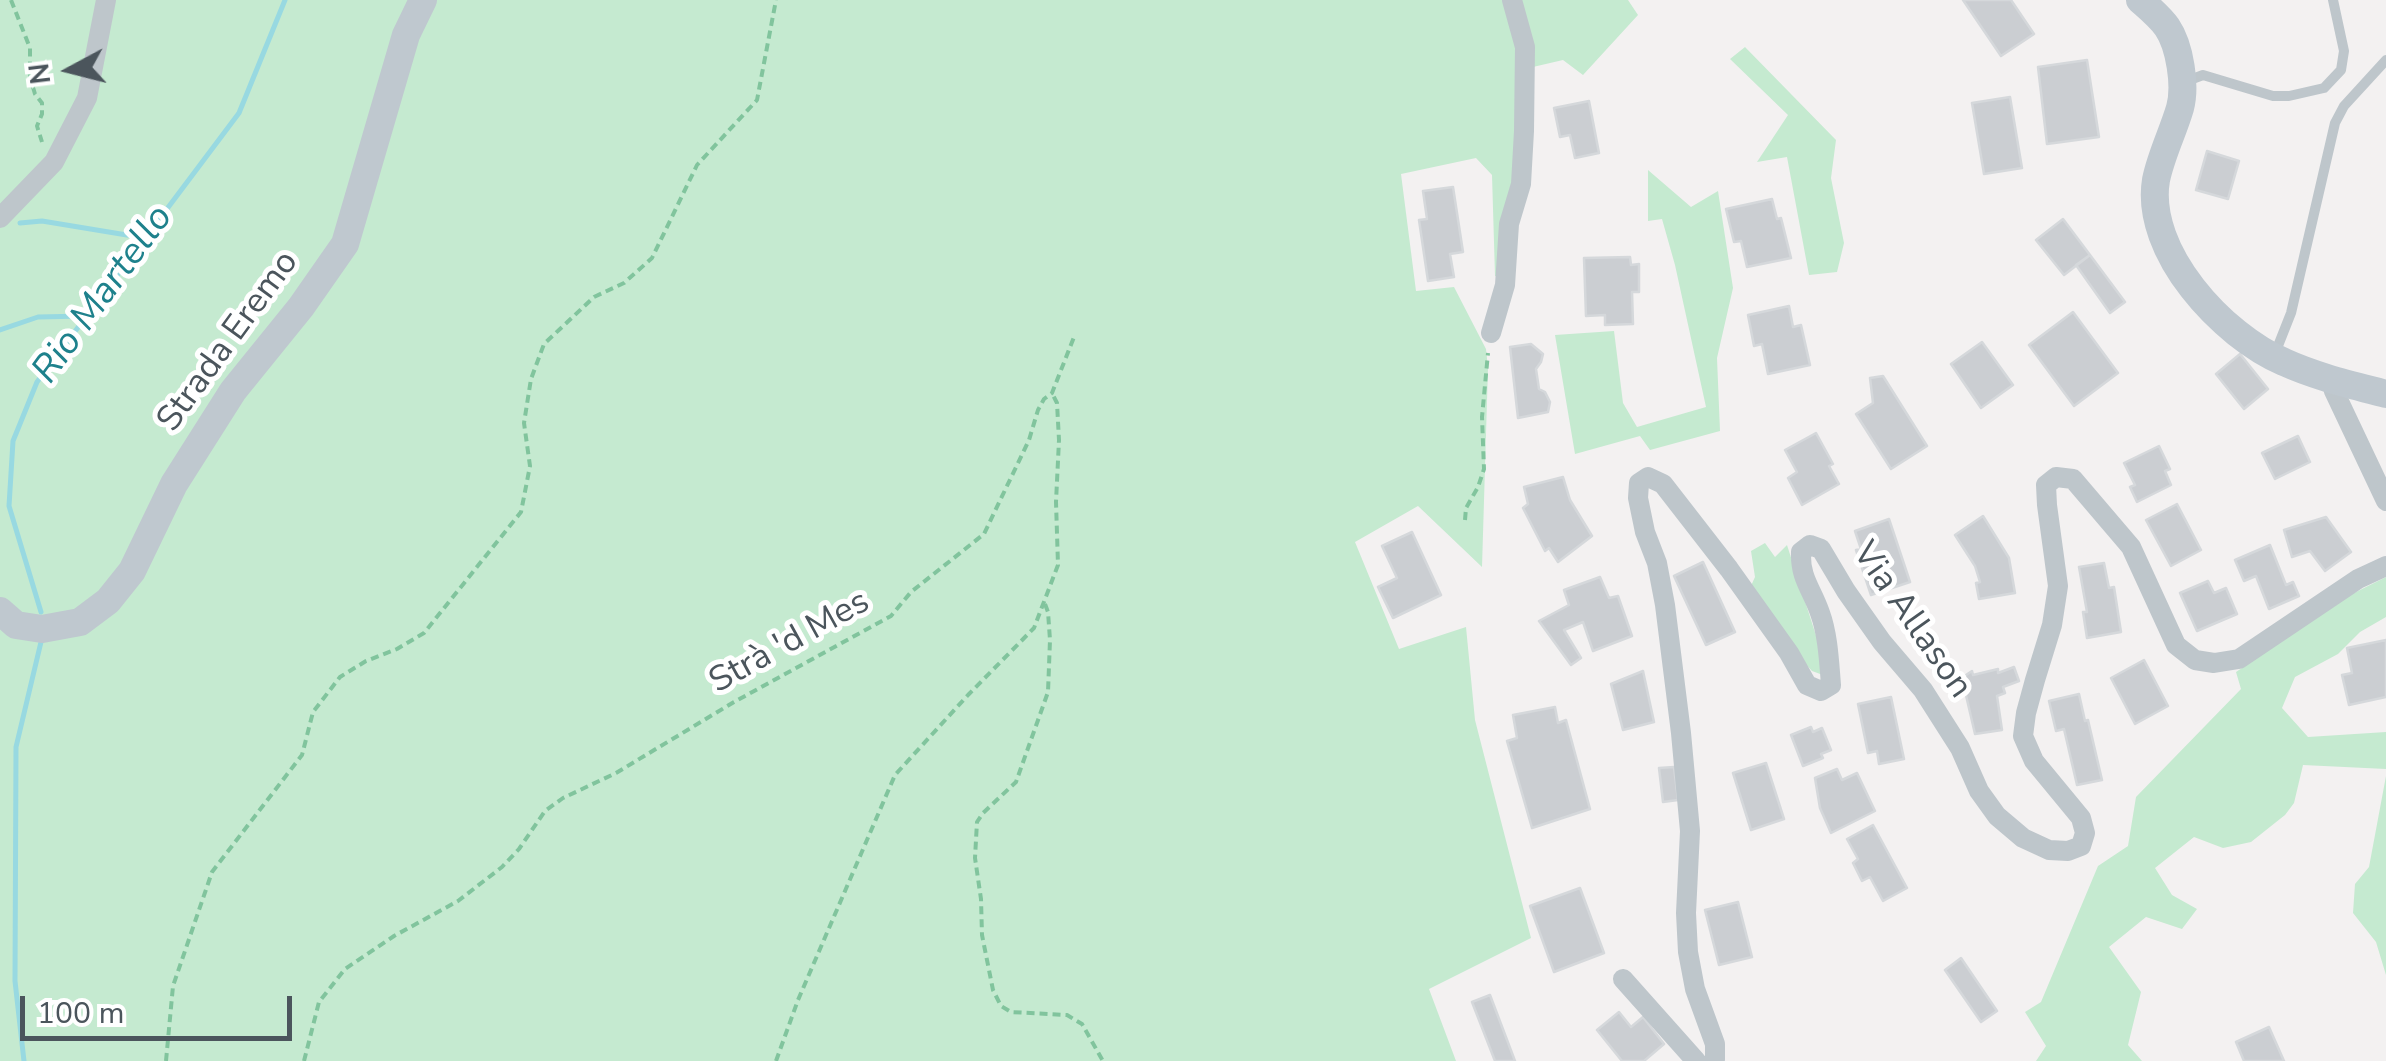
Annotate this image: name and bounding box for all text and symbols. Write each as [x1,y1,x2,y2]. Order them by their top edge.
north arrow [20,20,120,120]
text: N [20,61,60,86]
water label: Rio Martello [24,197,184,393]
street label: Strada Eremo [149,243,309,441]
street label: Via Allason [1842,535,1980,707]
street label: Strà 'd Mes [703,582,877,704]
scale bar [25,976,298,1038]
text: 100 m [37,993,124,1034]

